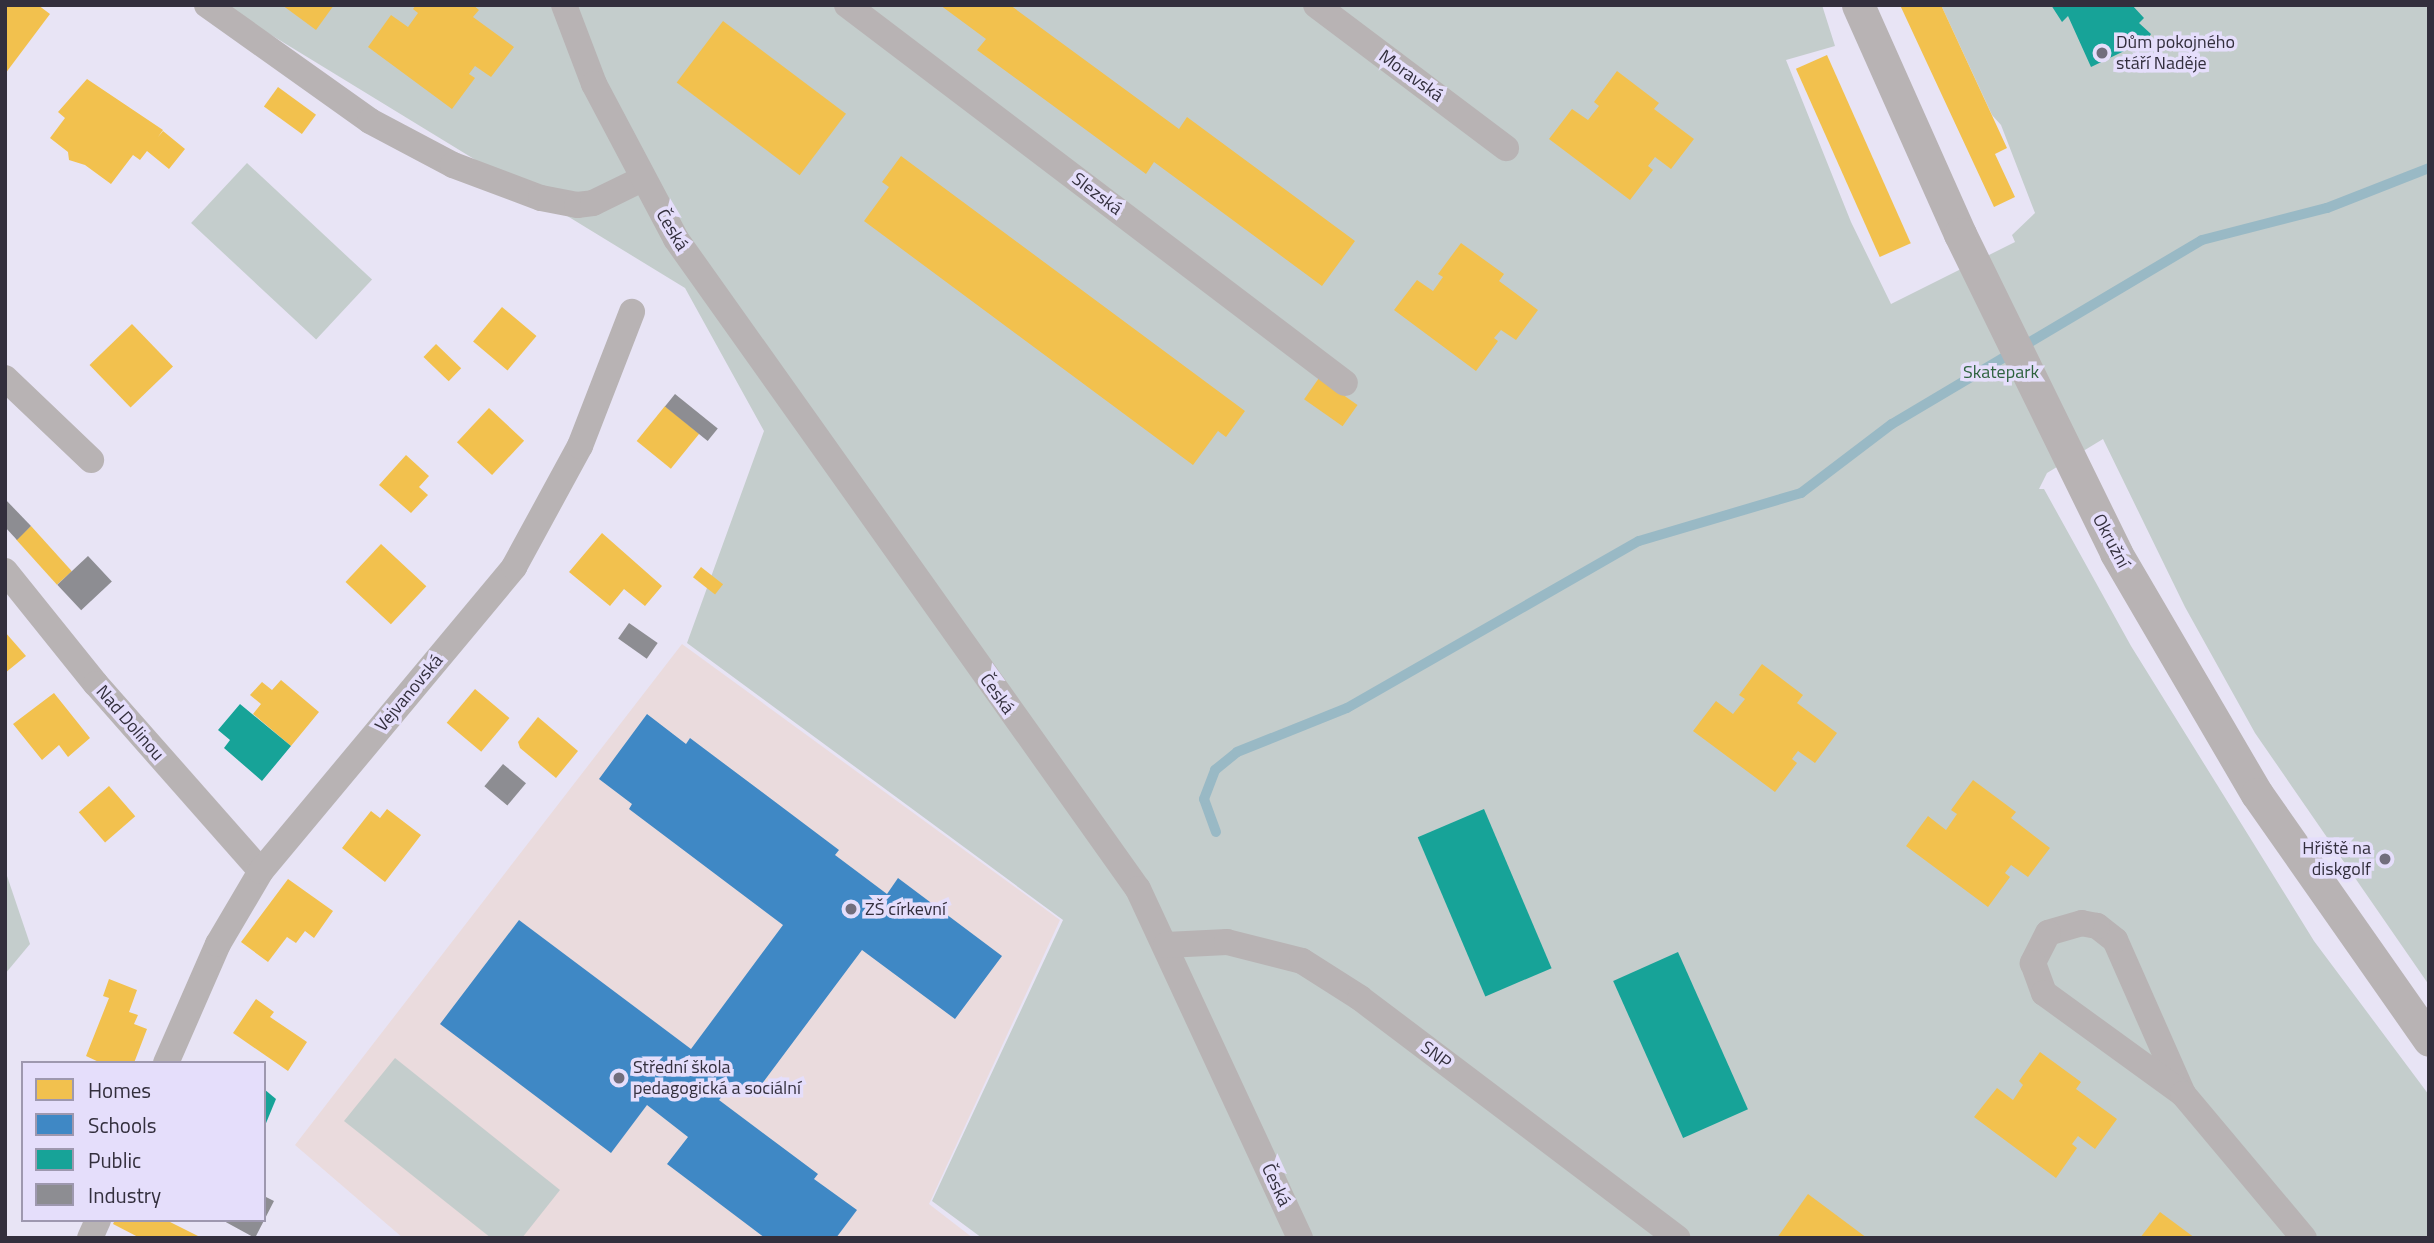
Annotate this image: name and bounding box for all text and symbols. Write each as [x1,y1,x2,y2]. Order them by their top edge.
place label: Dům pokojného stáří Naděje [2116,32,2235,74]
street label: Moravská [1375,45,1447,107]
marker: Dům pokojného stáří Naděje [2094,45,2110,61]
street label: Slezská [1068,168,1126,220]
street label: Česká [651,205,693,255]
park label: Skatepark [1963,361,2039,383]
street label: Okružní [2088,510,2134,572]
street label: Vejvanovská [371,650,447,736]
street label: Česká [975,670,1019,718]
street label: Nad Dolinou [91,681,169,765]
place label: Hřiště na diskgolf [2302,838,2371,880]
marker: Hřiště na diskgolf [2377,851,2393,867]
place label: ZŠ církevní [865,898,946,920]
marker: ZŠ církevní [843,901,859,917]
street label: SNP [1416,1037,1456,1073]
place label: Střední škola pedagogická a sociální [633,1057,801,1100]
legend [21,1061,266,1222]
marker: Střední škola pedagogická a sociální [611,1070,627,1086]
text: Homes [88,1074,151,1106]
text: Schools [88,1109,157,1141]
text: Public [88,1144,141,1176]
street label: Česká [1257,1160,1295,1210]
text: Industry [88,1179,161,1211]

